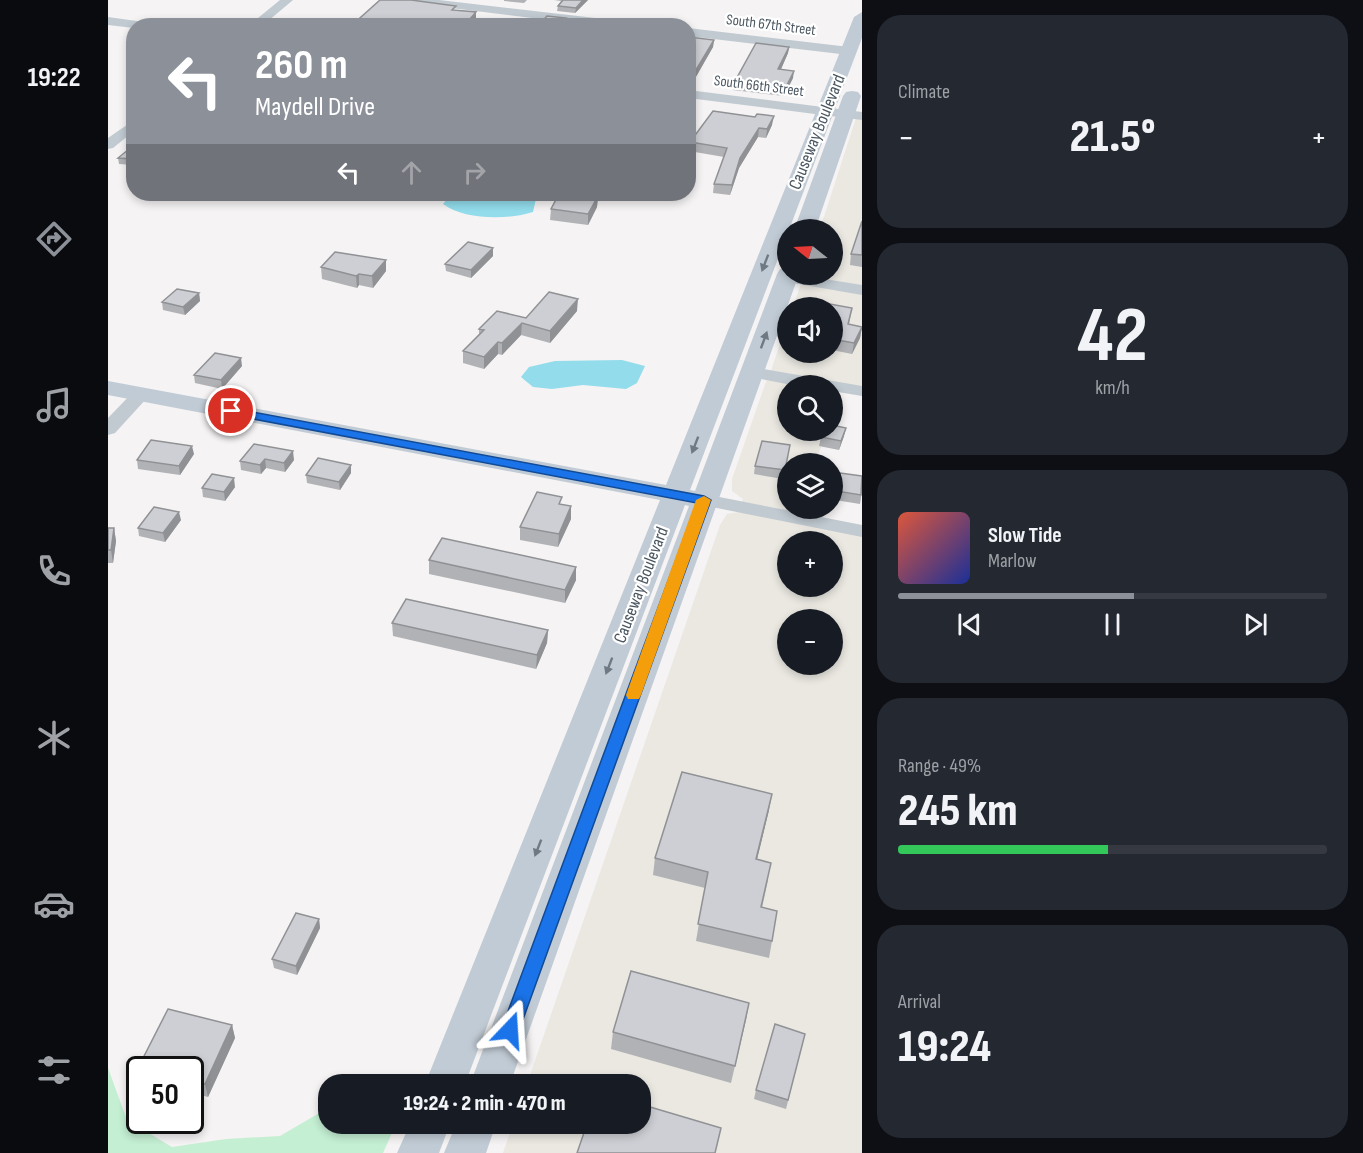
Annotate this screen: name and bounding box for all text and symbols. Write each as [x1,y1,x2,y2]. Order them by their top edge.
street label: South 67th Street [725,10,817,40]
text: 260 m [255,40,348,91]
icon: left [156,42,234,120]
text: 19:22 [27,62,81,94]
street label: South 66th Street [713,71,805,101]
street label: Causeway Boulevard [784,71,850,193]
text: Climate [898,80,950,104]
text: Maydell Drive [255,91,375,123]
text: 21.5° [1070,110,1155,165]
text: − [898,118,914,158]
text: + [1311,118,1327,158]
icon: left [332,156,365,189]
icon: ahead [395,156,428,189]
icon: right [458,156,491,189]
icon: directions [33,218,75,260]
north arrow [777,219,843,285]
map controls [777,219,843,675]
one-way arrow [760,255,770,273]
text: 42 [1077,290,1148,383]
button: sound [777,297,843,363]
one-way arrow [760,331,769,349]
button: search [777,375,843,441]
text: km/h [1095,376,1130,400]
icon: music [33,384,75,426]
pin [205,385,256,436]
icon: arrive [214,394,247,427]
one-way arrow [690,437,700,455]
button: layers [777,453,843,519]
text: Slow Tide [988,522,1062,549]
street label: Causeway Boulevard [609,524,673,646]
button: + [777,531,843,597]
text: Marlow [988,549,1036,573]
icon: phone [33,550,75,592]
icon: previous [953,608,986,641]
icon: pause [1096,608,1129,641]
icon: next [1239,608,1272,641]
button: − [777,609,843,675]
one-way arrow [604,658,614,676]
icon: climate [33,717,75,759]
text: Range · 49% [898,754,981,778]
text: 245 km [898,784,1018,839]
one-way arrow [533,839,542,857]
icon: car [33,883,75,925]
text: Arrival [898,990,941,1014]
position arrow [478,998,542,1062]
text: 19:24 [898,1020,991,1075]
icon: filters [33,1049,75,1091]
speed limit sign: 50 [126,1056,204,1134]
text: 19:24 · 2 min · 470 m [403,1090,566,1117]

